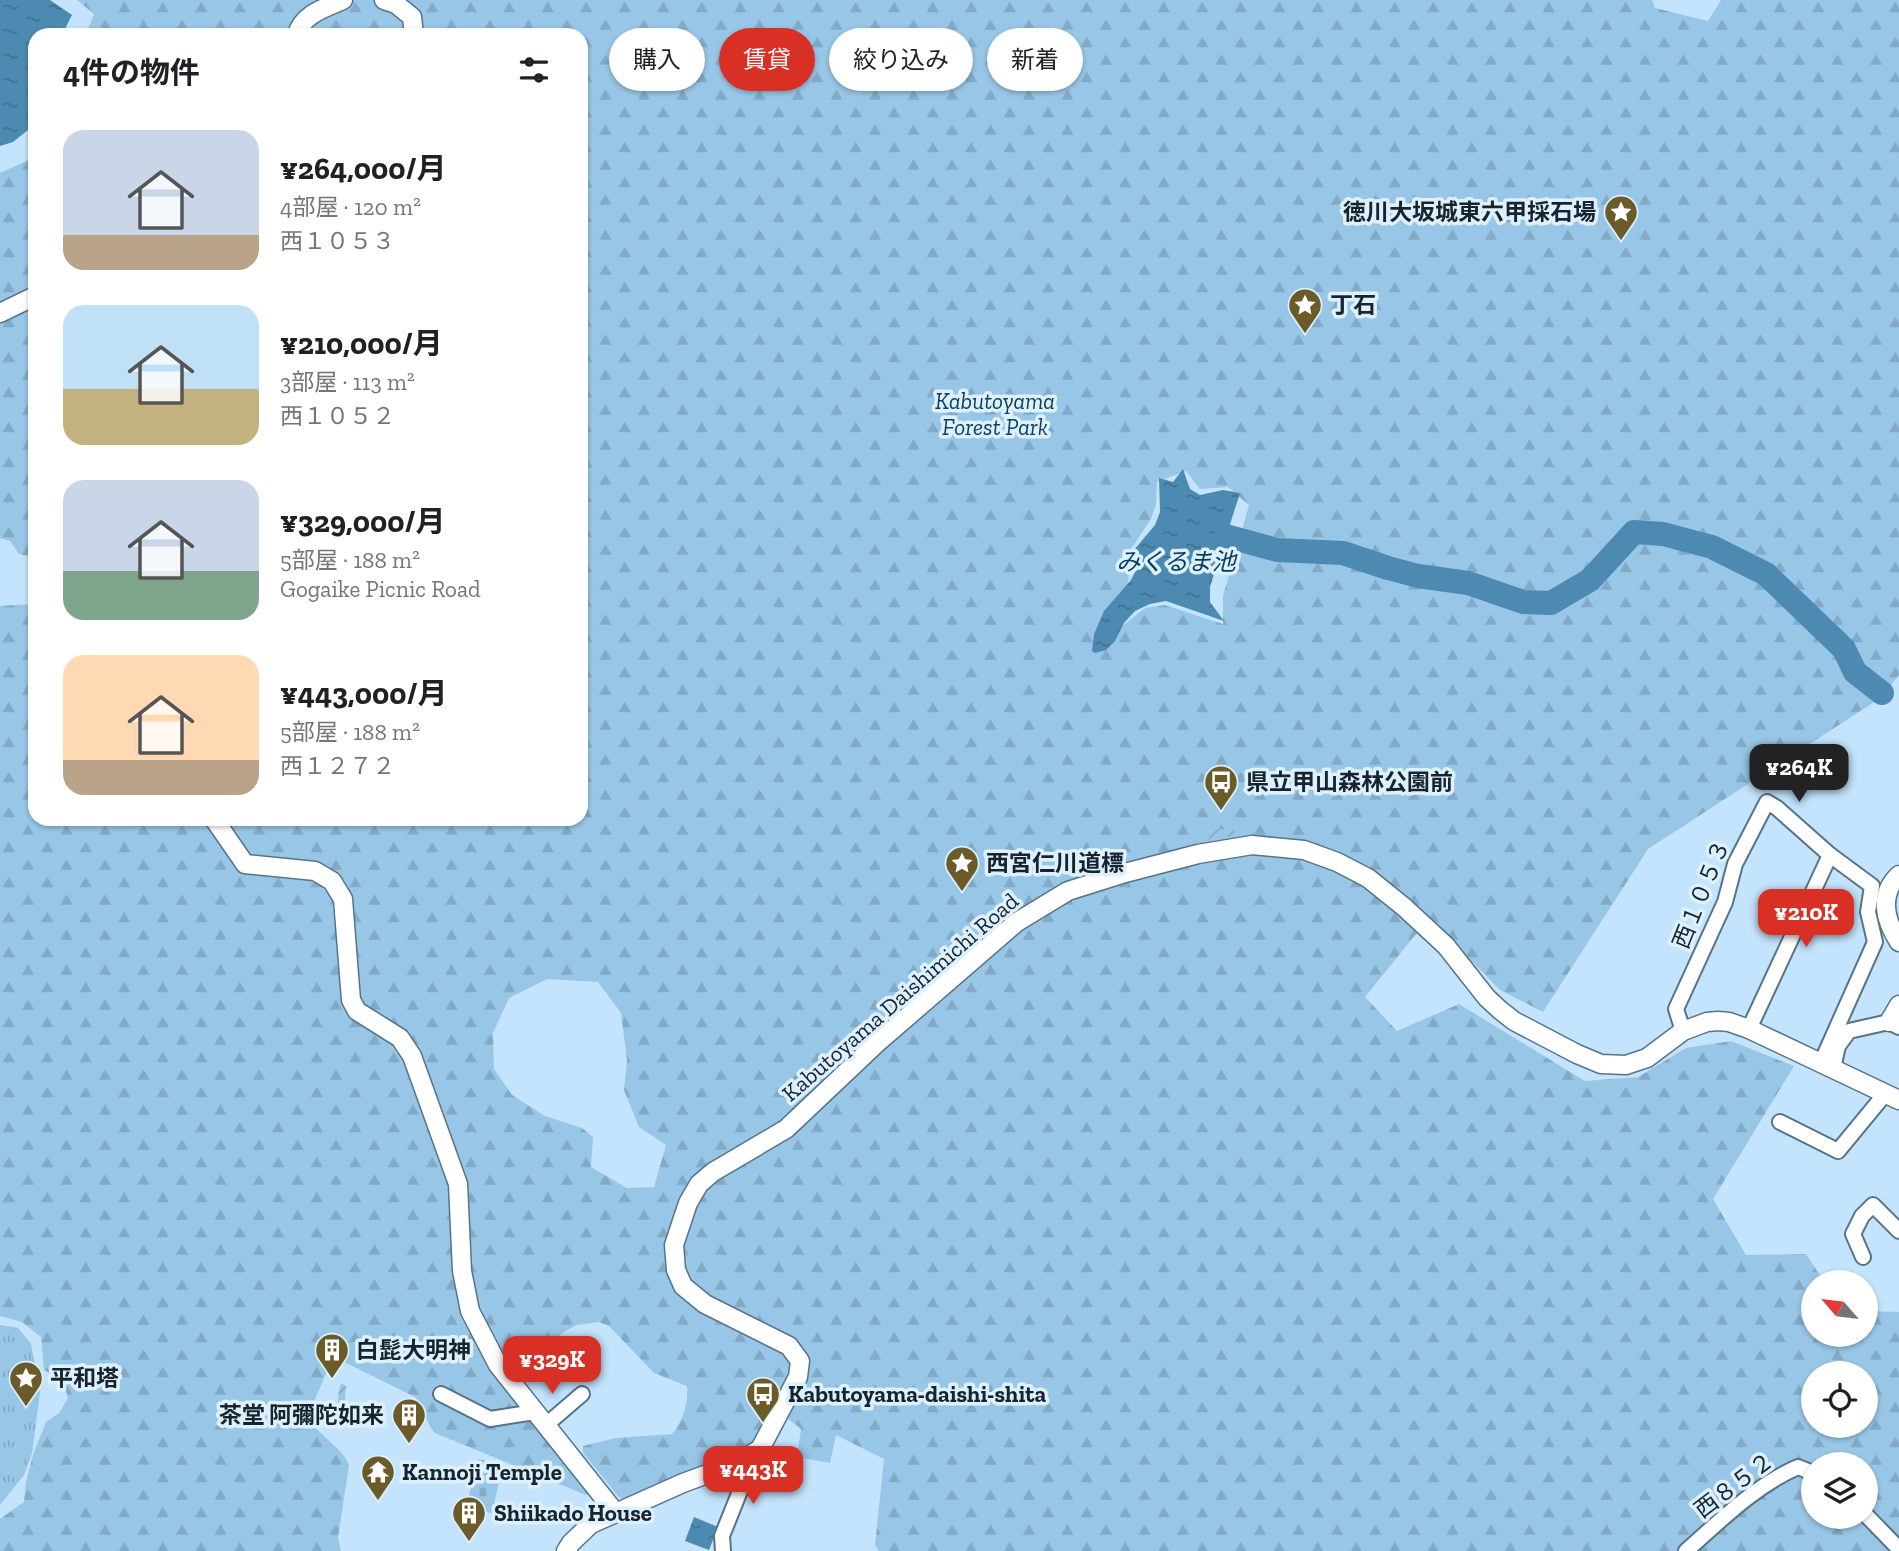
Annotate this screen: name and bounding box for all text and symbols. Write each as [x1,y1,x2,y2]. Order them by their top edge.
chip: 購入 [609,28,705,91]
chip: 賃貸 [719,28,815,91]
chip: 絞り込み [829,28,973,91]
chip: 新着 [987,28,1083,91]
icon: filters [515,51,553,89]
text: 4件の物件 [63,55,200,91]
text: ¥264,000/月 [280,151,447,187]
icon: home [119,158,203,242]
text: 4部屋 · 120 m² [280,193,421,221]
place icon: 徳川大坂城東六甲採石場 [1602,193,1640,242]
place label: 徳川大坂城東六甲採石場 [1343,198,1596,226]
text: 西１０５３ [280,227,395,255]
place icon: 丁石 [1286,286,1324,335]
place label: 丁石 [1330,291,1376,319]
text: ¥210,000/月 [280,326,443,362]
icon: home [119,333,203,417]
text: 3部屋 · 113 m² [280,368,415,396]
park label: Kabutoyama Forest Park [935,387,1055,441]
text: 西１０５２ [280,402,395,430]
text: ¥329,000/月 [280,504,445,540]
icon: home [119,508,203,592]
text: 5部屋 · 188 m² [280,546,420,574]
water label: みくるま池 [1116,547,1238,576]
text: Gogaike Picnic Road [280,575,481,603]
text: ¥443,000/月 [280,676,448,712]
icon: home [119,683,203,767]
text: 5部屋 · 188 m² [280,718,420,746]
pin: ¥264K [1750,744,1848,804]
text: 西１２７２ [280,752,395,780]
text: ¥264K [1766,753,1832,781]
bus stop icon: 県立甲山森林公園前 [1202,763,1240,812]
place label: 県立甲山森林公園前 [1246,768,1453,796]
street label: 西１０５３ [1666,835,1736,953]
place icon: 西宮仁川道標 [943,844,981,893]
place label: 西宮仁川道標 [986,849,1124,877]
street label: Kabutoyama Daishimichi Road [776,886,1024,1107]
pin: ¥210K [1757,890,1855,949]
text: ¥210K [1774,898,1838,926]
north arrow [1801,1270,1878,1348]
map controls [1801,1270,1878,1529]
building icon: 白髭大明神 [313,1331,351,1380]
place label: 白髭大明神 [356,1336,471,1364]
pin: ¥329K [503,1336,601,1396]
text: ¥329K [519,1345,585,1373]
place icon: 平和塔 [7,1359,45,1408]
button: locate [1801,1361,1878,1438]
place label: 平和塔 [50,1364,119,1392]
bus stop icon: Kabutoyama-daishi-shita [744,1375,782,1424]
place label: Kabutoyama-daishi-shita [788,1380,1046,1408]
building icon: 茶堂 阿彌陀如来 [390,1396,428,1445]
place label: 茶堂 阿彌陀如来 [219,1401,384,1429]
pin: ¥443K [704,1446,802,1506]
street label: 西８５２ [1689,1446,1779,1524]
button: layers [1801,1452,1878,1529]
temple icon: Kannoji Temple [359,1453,397,1502]
text: ¥443K [719,1455,787,1483]
place label: Kannoji Temple [402,1458,562,1486]
building icon: Shiikado House [450,1494,488,1543]
place label: Shiikado House [494,1499,652,1527]

